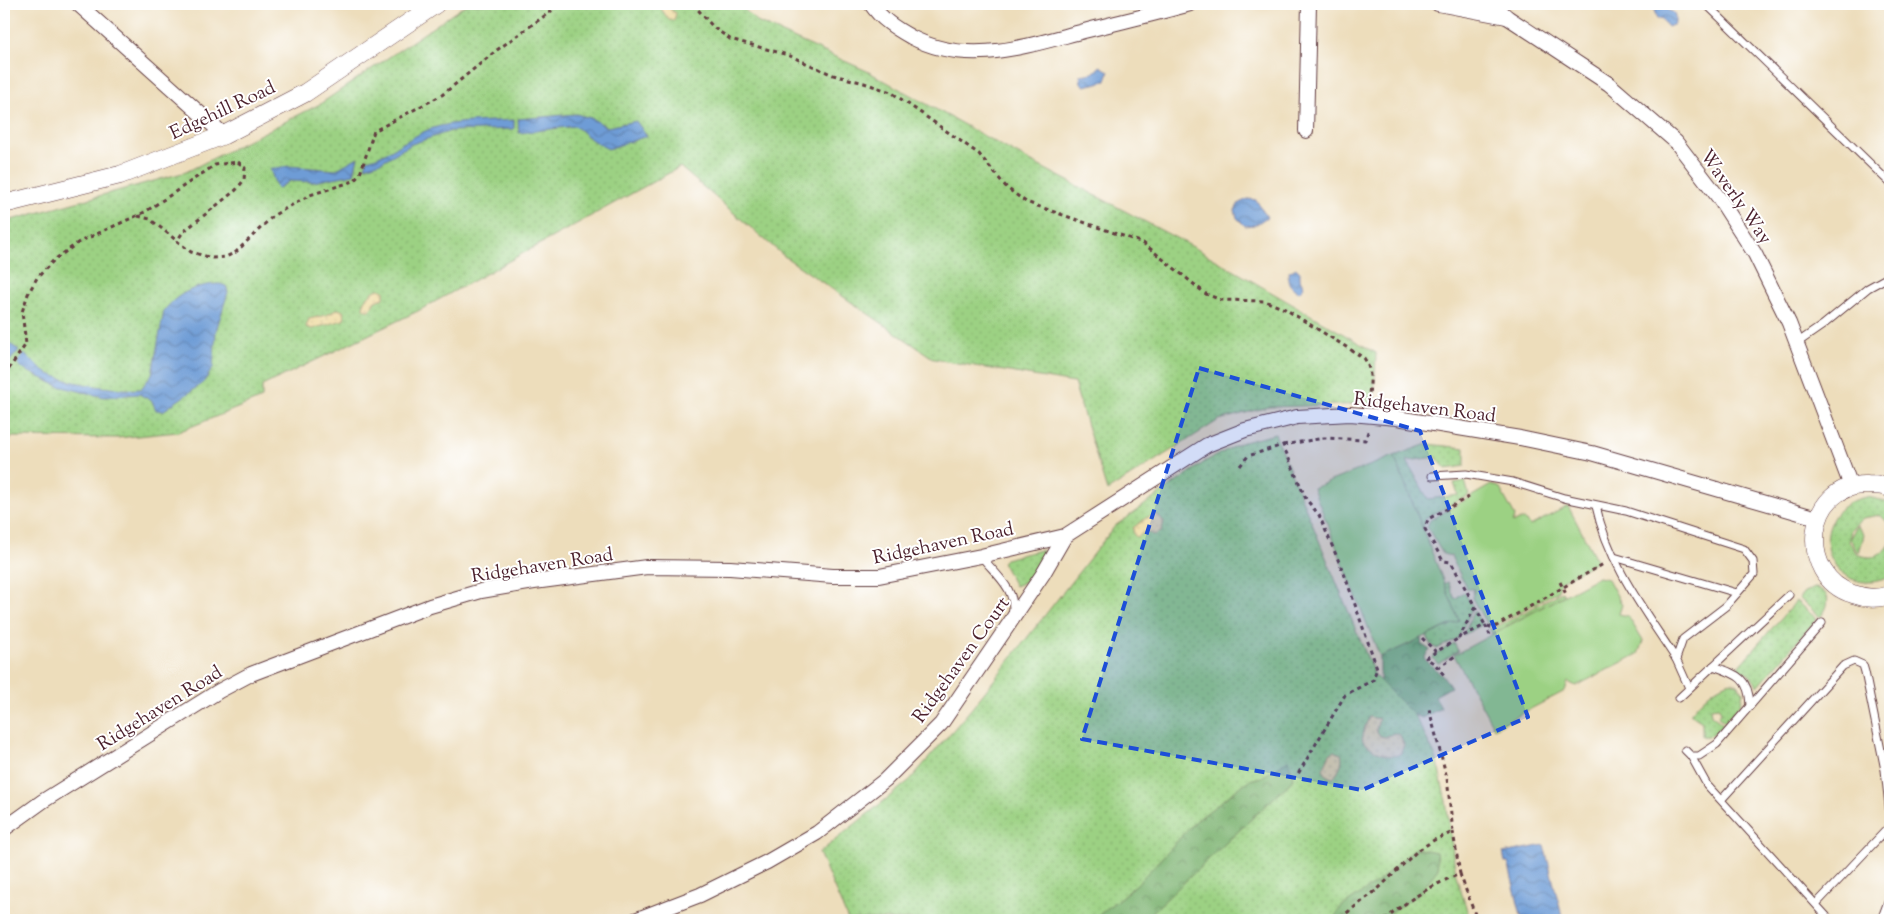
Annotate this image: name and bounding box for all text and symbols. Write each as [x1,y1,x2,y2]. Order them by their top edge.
street label: Edgehill Road [166,75,281,148]
street label: Waverly Way [1692,145,1778,251]
street label: Ridgehaven Road [1352,386,1498,431]
street label: Ridgehaven Road [871,516,1017,573]
street label: Ridgehaven Road [470,542,616,591]
street label: Ridgehaven Court [907,591,1017,729]
street label: Ridgehaven Road [92,660,228,759]

